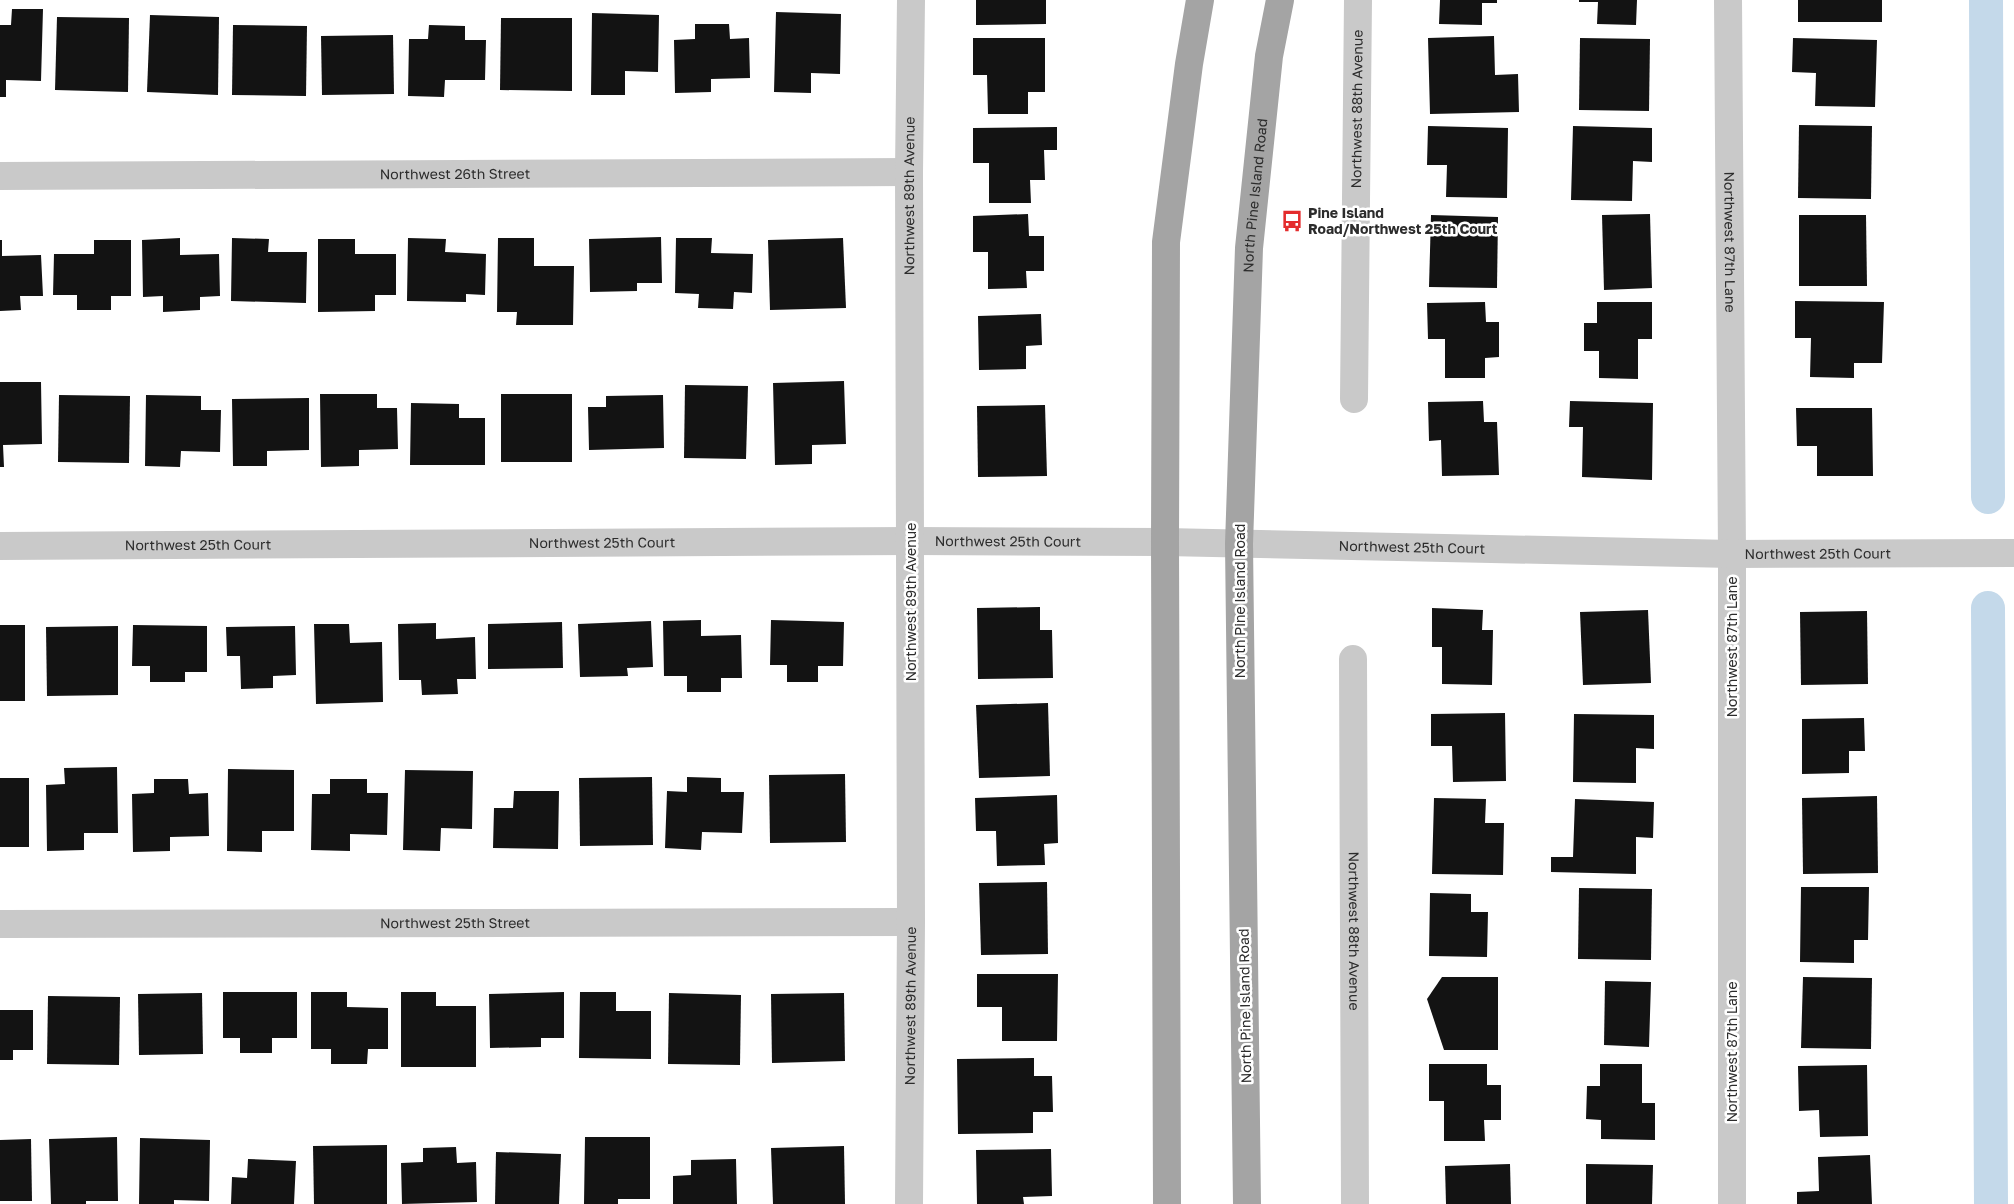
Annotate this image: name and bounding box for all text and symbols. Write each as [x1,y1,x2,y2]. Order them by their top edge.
street label: Northwest 88th Avenue [1347,29,1366,189]
street label: Northwest 89th Avenue [900,116,918,276]
street label: North Pine Island Road [1239,117,1270,273]
street label: Northwest 26th Street [380,165,530,182]
street label: Northwest 87th Lane [1721,171,1739,313]
place label: Pine Island Road/Northwest 25th Court [1308,204,1498,237]
bus stop icon: Pine Island Road/Northwest 25th Court [1279,208,1305,234]
street label: Northwest 89th Avenue [902,523,919,681]
street label: North Pine Island Road [1231,524,1248,678]
street label: Northwest 25th Court [935,532,1081,550]
street label: Northwest 25th Court [529,533,675,551]
street label: Northwest 25th Court [125,536,271,553]
street label: Northwest 25th Court [1339,537,1485,557]
street label: Northwest 25th Court [1745,544,1891,562]
street label: Northwest 87th Lane [1723,576,1740,718]
street label: Northwest 88th Avenue [1346,851,1363,1011]
street label: Northwest 25th Street [380,914,530,931]
street label: Northwest 89th Avenue [901,926,919,1086]
street label: North Pine Island Road [1235,928,1254,1084]
street label: Northwest 87th Lane [1723,981,1740,1123]

